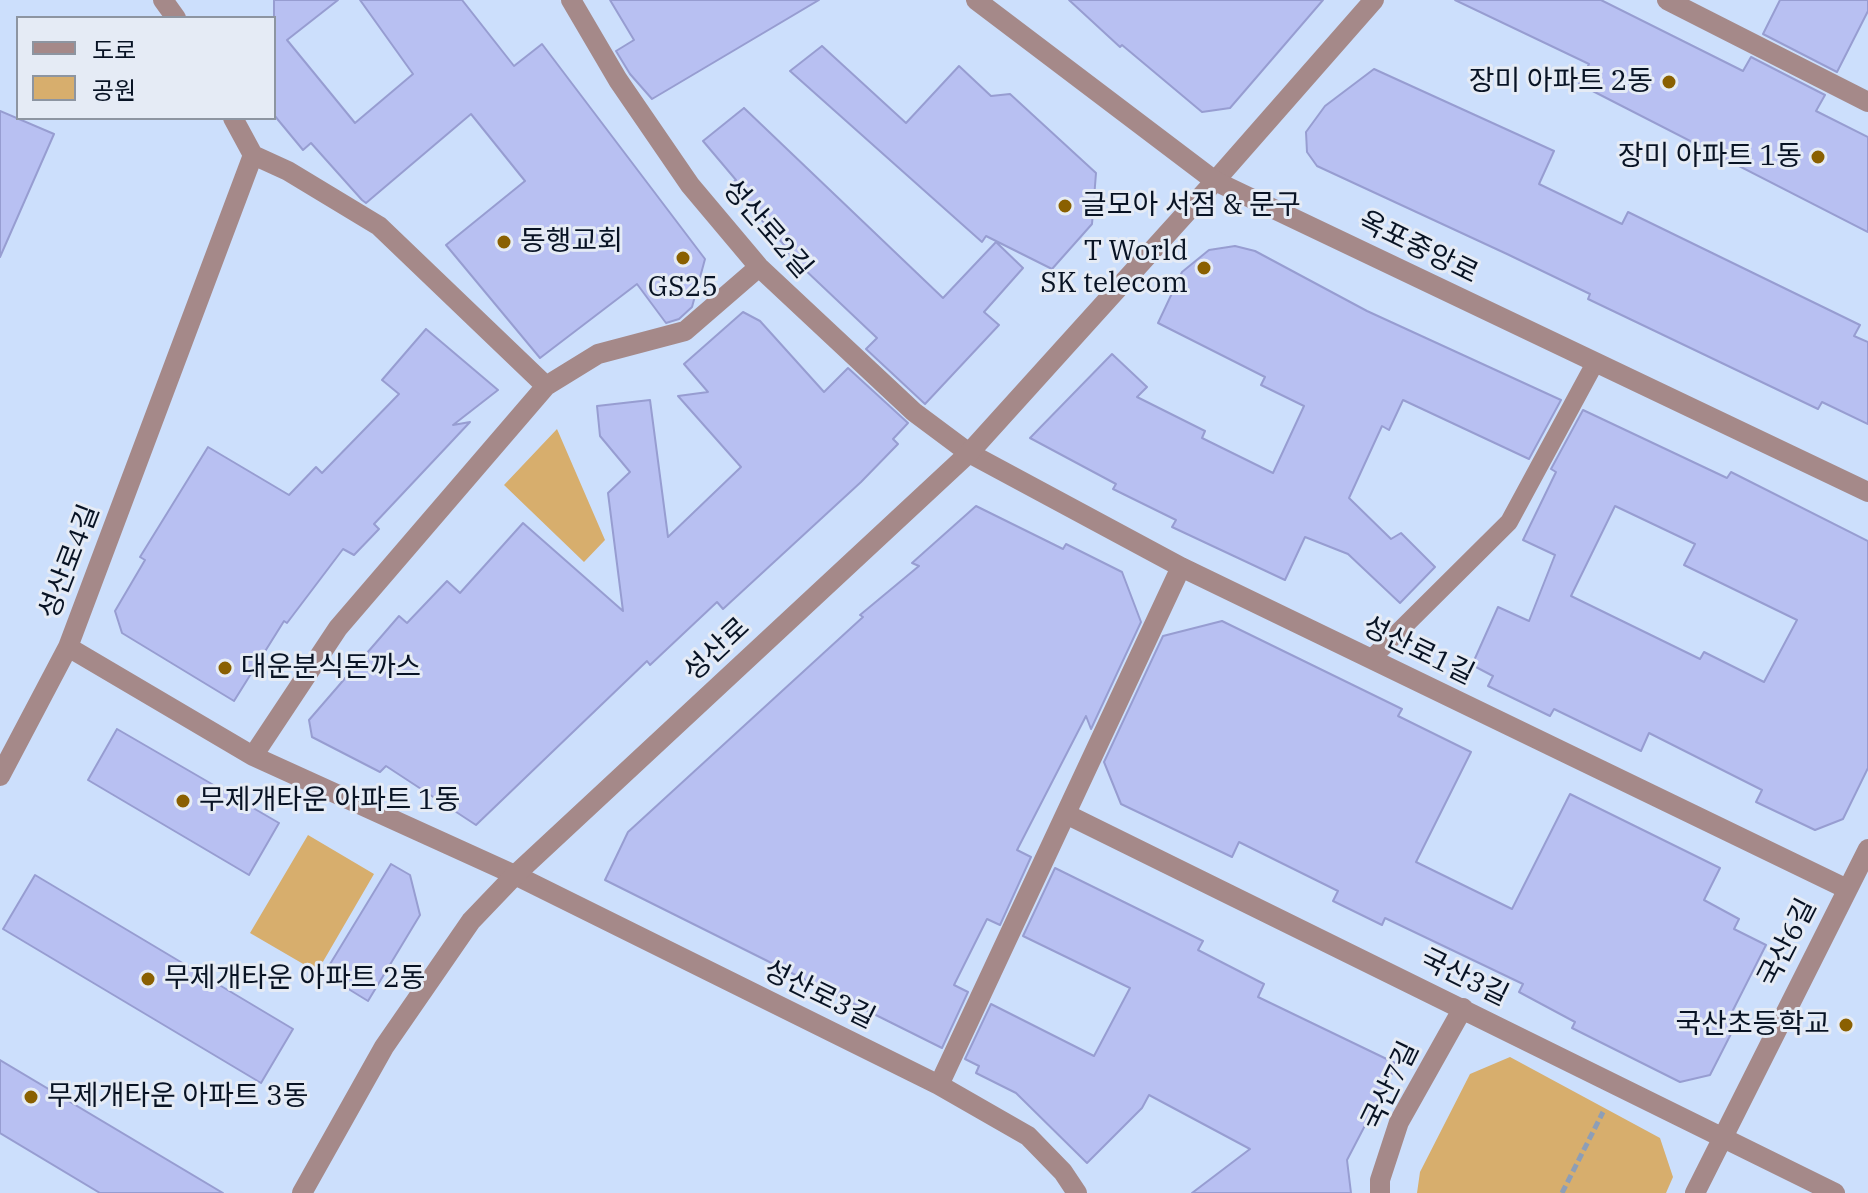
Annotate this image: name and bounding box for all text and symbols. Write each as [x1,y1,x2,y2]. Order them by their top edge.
legend [16,16,276,120]
text: 도로 [92,34,136,66]
place label: 장미 아파트 2동 [1469,65,1653,99]
marker: 장미 아파트 2동 [1660,73,1678,91]
text: 공원 [92,74,136,106]
place label: 장미 아파트 1동 [1618,140,1802,174]
marker: 장미 아파트 1동 [1809,148,1827,166]
street label: 성산로2길 [715,173,819,285]
place label: 글모아 서점 & 문구 [1081,189,1301,223]
marker: 글모아 서점 & 문구 [1056,197,1074,215]
street label: 옥포중앙로 [1353,205,1483,291]
place label: 동행교회 [520,225,623,259]
marker: 동행교회 [495,233,513,251]
place label: T World SK telecom [1040,235,1188,301]
marker: GS25 [674,249,692,267]
marker: T World SK telecom [1195,259,1213,277]
place label: GS25 [648,271,718,305]
street label: 성산로4길 [33,500,107,624]
street label: 성산로1길 [1357,610,1479,692]
street label: 성산로 [677,611,757,689]
place label: 대운분식돈까스 [241,651,421,685]
marker: 대운분식돈까스 [216,659,234,677]
place label: 무제개타운 아파트 1동 [199,784,461,818]
marker: 무제개타운 아파트 1동 [174,792,192,810]
street label: 국산6길 [1752,893,1824,993]
street label: 국산3길 [1414,942,1514,1014]
street label: 성산로3길 [758,954,880,1036]
place label: 무제개타운 아파트 2동 [164,962,426,996]
marker: 무제개타운 아파트 2동 [139,970,157,988]
place label: 국산초등학교 [1675,1008,1830,1042]
marker: 국산초등학교 [1837,1016,1855,1034]
street label: 국산7길 [1355,1036,1427,1136]
place label: 무제개타운 아파트 3동 [47,1080,309,1114]
marker: 무제개타운 아파트 3동 [22,1088,40,1106]

